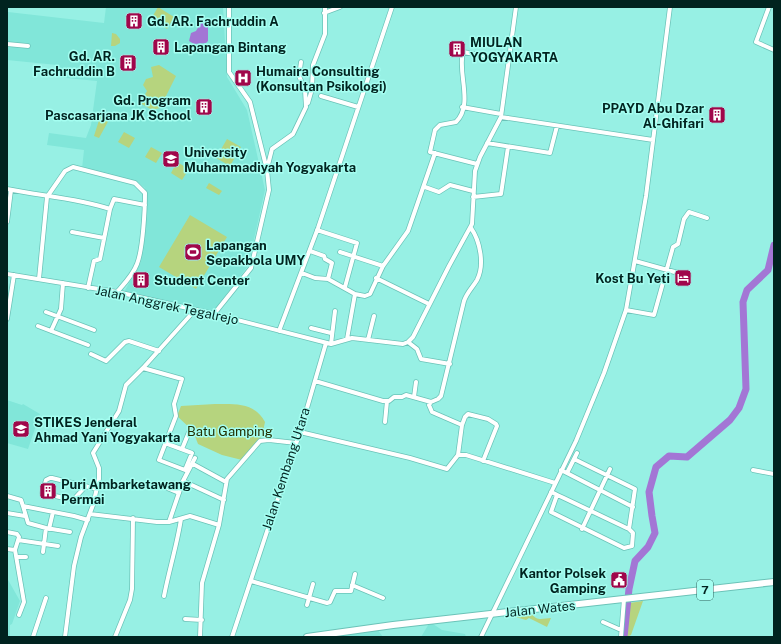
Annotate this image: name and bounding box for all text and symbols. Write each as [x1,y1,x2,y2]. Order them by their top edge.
building icon: Gd. AR. Fachruddin A [124,11,144,31]
place label: Gd. AR. Fachruddin A [147,14,279,29]
place label: MIULAN YOGYAKARTA [470,35,559,65]
building icon: Lapangan Bintang [151,37,171,57]
building icon: MIULAN YOGYAKARTA [447,39,467,59]
place label: Lapangan Bintang [174,40,286,55]
place label: Gd. AR. Fachruddin B [33,49,115,79]
building icon: Gd. AR. Fachruddin B [118,53,138,73]
place label: Humaira Consulting (Konsultan Psikologi) [256,64,387,94]
hospital icon: Humaira Consulting (Konsultan Psikologi) [233,68,253,88]
place label: Gd. Program Pascasarjana JK School [45,93,191,123]
building icon: Gd. Program Pascasarjana JK School [194,97,214,117]
place label: PPAYD Abu Dzar Al-Ghifari [602,101,705,131]
building icon: PPAYD Abu Dzar Al-Ghifari [707,105,727,125]
place label: University Muhammadiyah Yogyakarta [184,145,356,175]
school or university icon: University Muhammadiyah Yogyakarta [161,149,181,169]
place label: Lapangan Sepakbola UMY [206,238,305,268]
sports icon: Lapangan Sepakbola UMY [183,242,203,262]
hotel icon: Kost Bu Yeti [673,268,693,288]
building icon: Student Center [131,270,151,290]
place label: Kost Bu Yeti [595,271,670,286]
place label: Student Center [154,273,250,288]
street label: Jalan Anggrek Tegalrejo [94,283,240,327]
street label: Jalan Kembang Utara [259,406,313,532]
place label: STIKES Jenderal Ahmad Yani Yogyakarta [34,415,180,445]
school or university icon: STIKES Jenderal Ahmad Yani Yogyakarta [11,419,31,439]
park label: Batu Gamping [187,424,273,439]
place label: Puri Ambarketawang Permai [61,477,191,507]
building icon: Puri Ambarketawang Permai [38,481,58,501]
place label: Kantor Polsek Gamping [519,566,606,596]
public building icon: Kantor Polsek Gamping [609,570,629,590]
road number: 7 [697,580,713,600]
street label: Jalan Wates [504,598,576,620]

